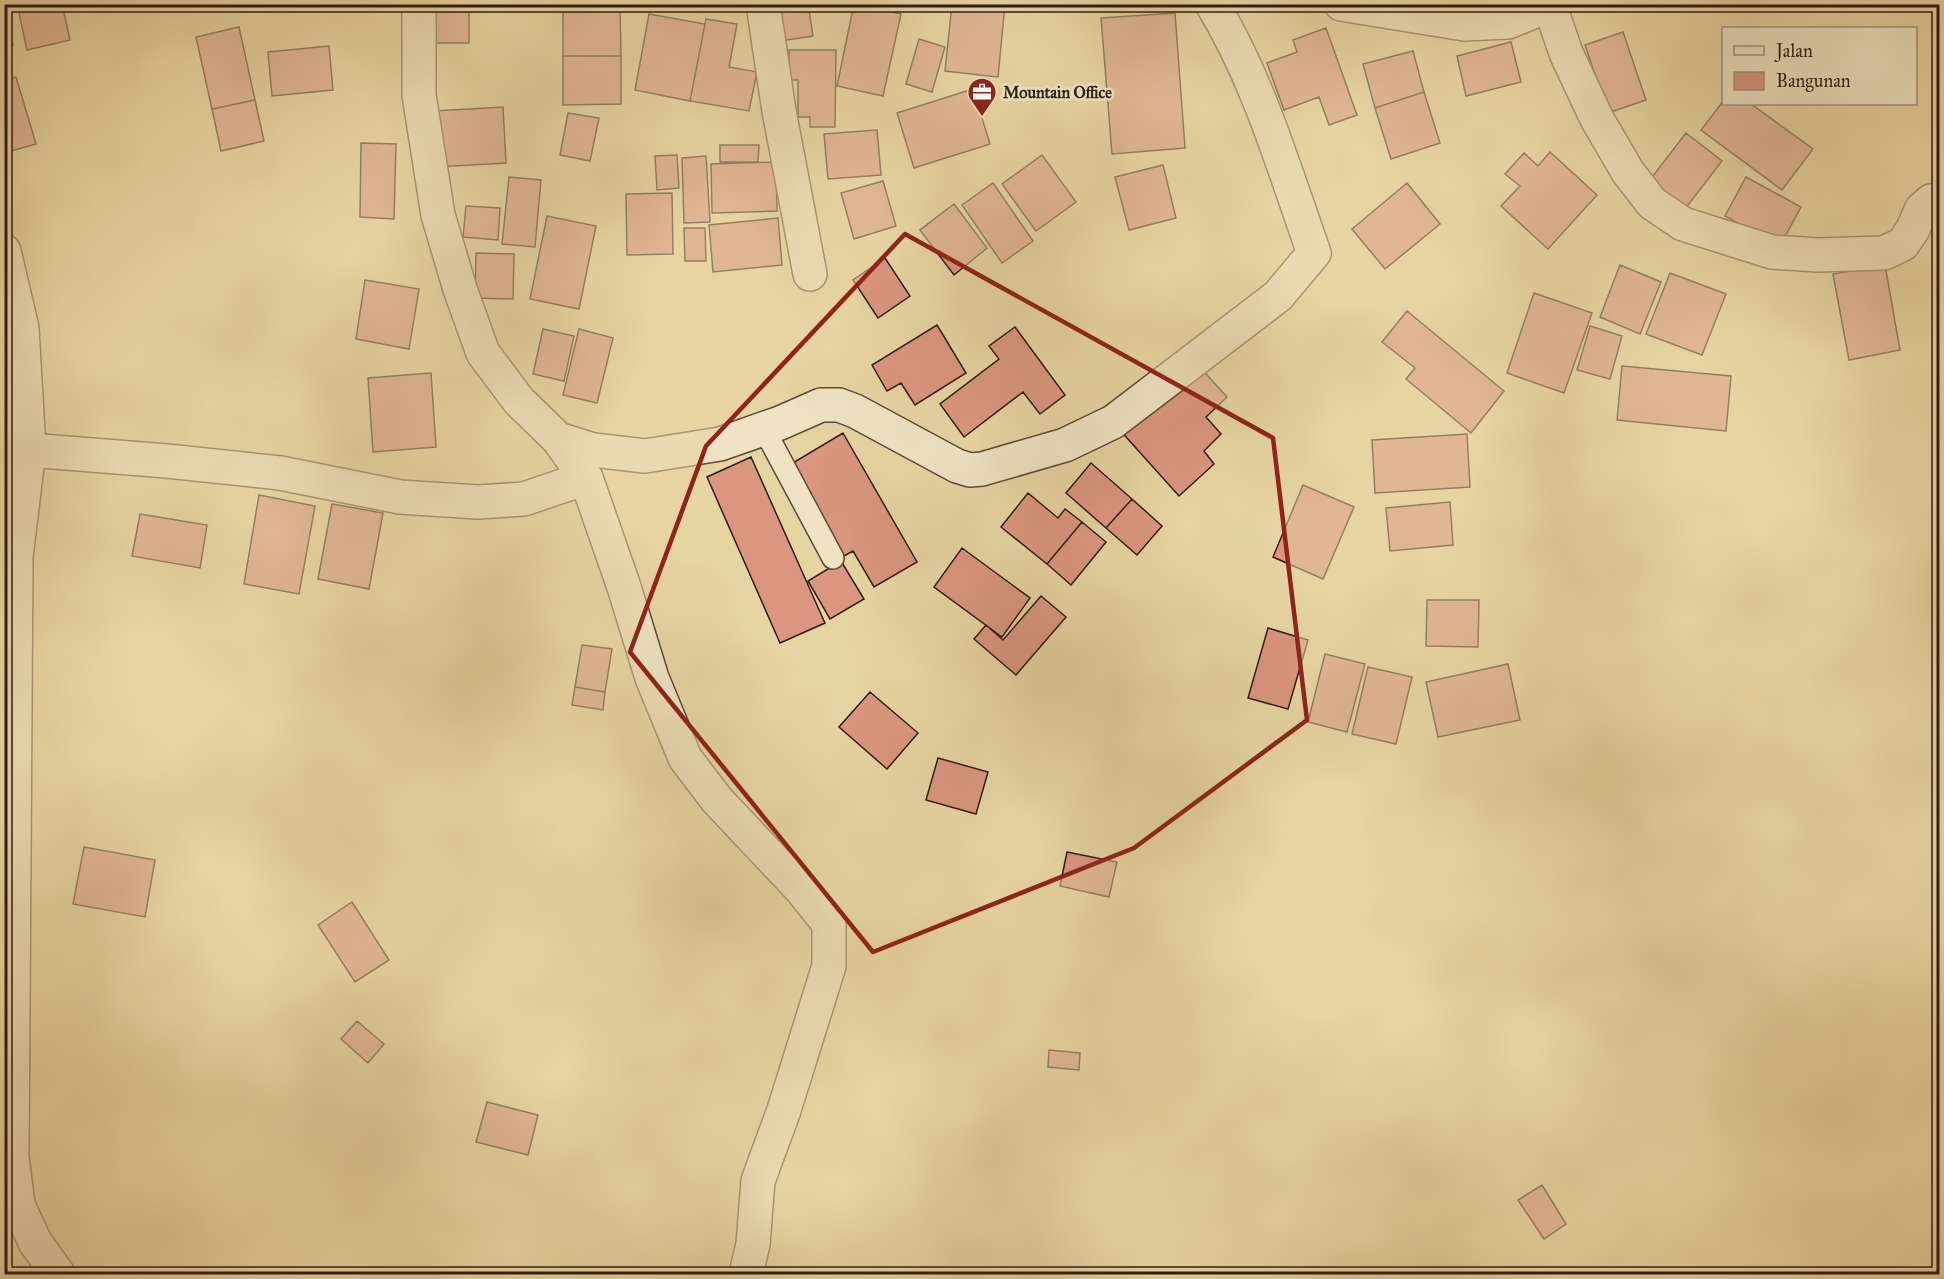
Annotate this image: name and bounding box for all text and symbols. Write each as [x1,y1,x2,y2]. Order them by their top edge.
legend [1722,27,1917,105]
text: Jalan [1774,40,1813,63]
text: Bangunan [1776,70,1851,93]
office icon: Mountain Office [966,76,998,118]
place label: Mountain Office [1003,83,1112,102]

